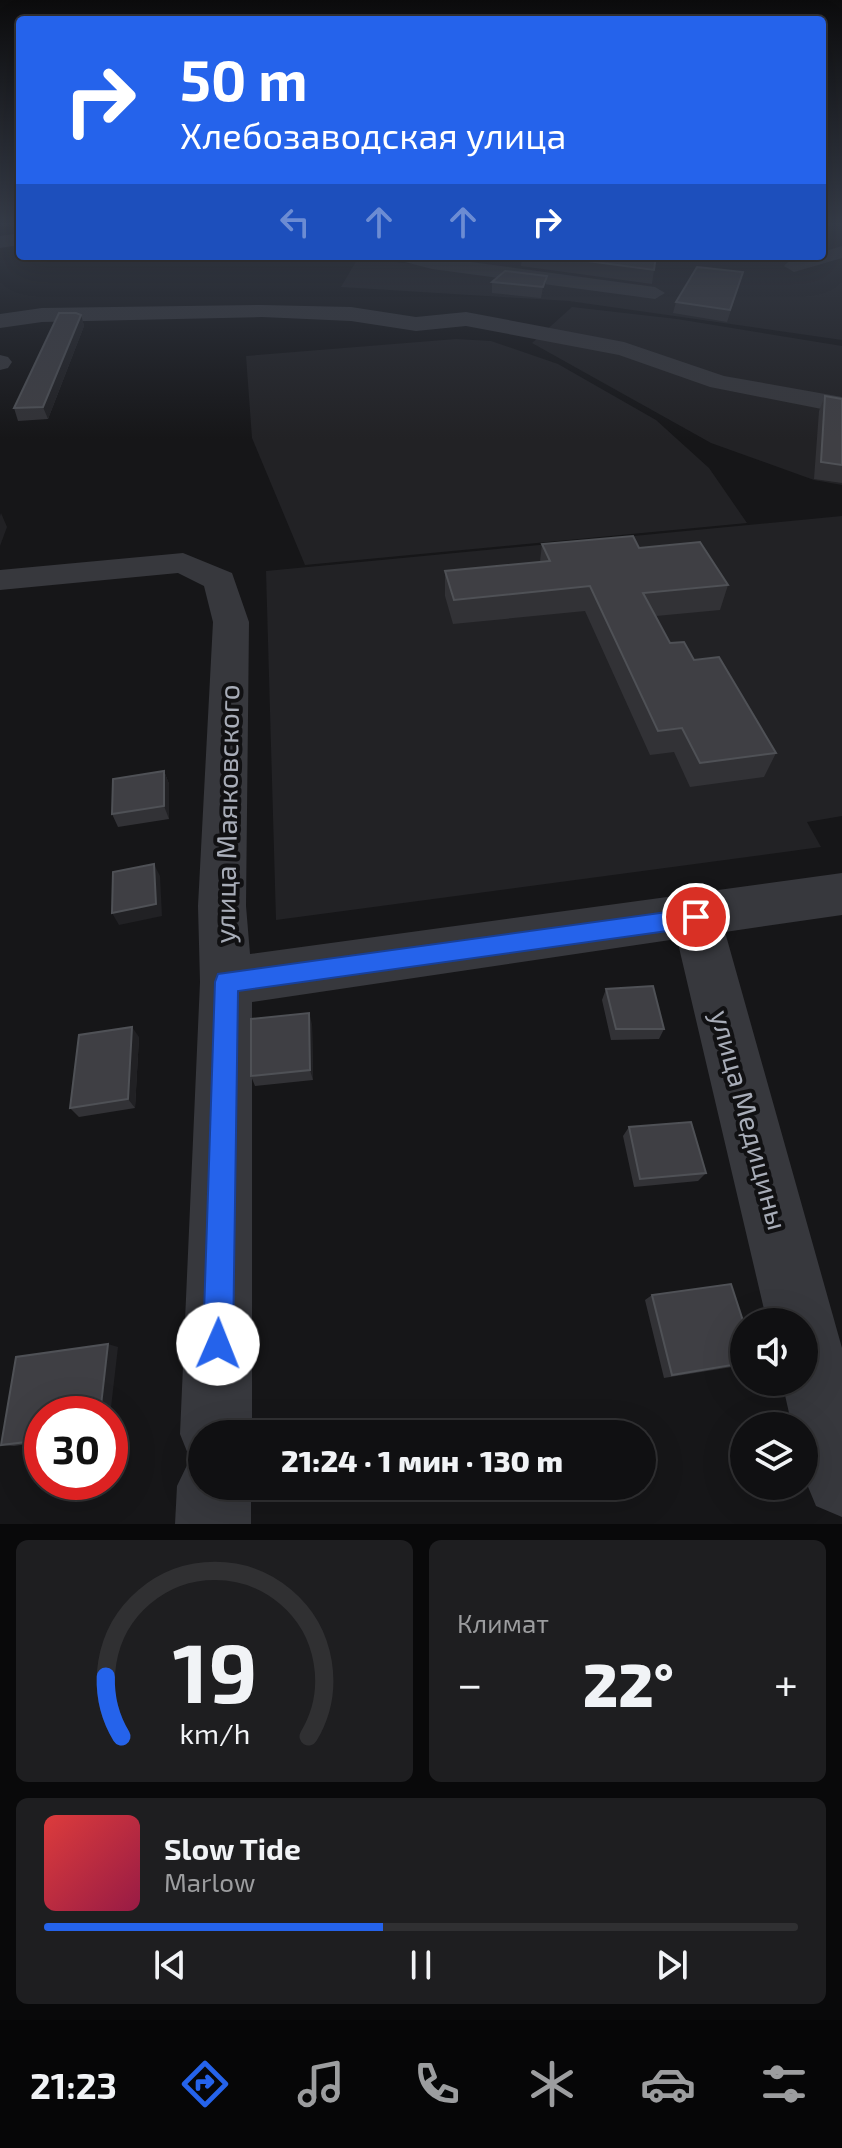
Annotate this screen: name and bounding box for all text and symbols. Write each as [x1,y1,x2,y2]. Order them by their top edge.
text: 50 m [180,45,308,112]
icon: right [48,48,152,152]
text: Хлебозаводская улица [180,113,566,156]
icon: left [273,200,317,244]
icon: ahead [357,200,401,244]
icon: ahead [441,200,485,244]
icon: right [525,200,569,244]
street label: улица Маяковского [207,684,245,944]
pin [662,883,730,951]
icon: arrive [674,895,718,939]
street label: улица Медицины [704,1006,796,1233]
position arrow [176,1302,260,1386]
map controls [730,1308,818,1500]
button: sound [730,1308,818,1396]
speed limit sign: 30 [24,1396,128,1500]
button: layers [730,1412,818,1500]
text: 21:24 · 1 мин · 130 m [281,1442,563,1478]
text: Климат [457,1607,549,1638]
text: 19 [172,1620,257,1720]
text: 22° [583,1647,674,1719]
text: − [457,1656,483,1709]
text: + [774,1656,798,1709]
text: km/h [179,1715,250,1750]
text: Slow Tide [164,1830,301,1866]
text: Marlow [164,1866,255,1897]
icon: previous [148,1943,192,1987]
icon: pause [399,1943,443,1987]
icon: next [650,1943,694,1987]
icon: directions [177,2056,233,2112]
icon: music [293,2056,349,2112]
icon: phone [409,2056,465,2112]
icon: climate [524,2056,580,2112]
icon: car [640,2056,696,2112]
icon: filters [756,2056,812,2112]
text: 21:23 [30,2063,117,2106]

